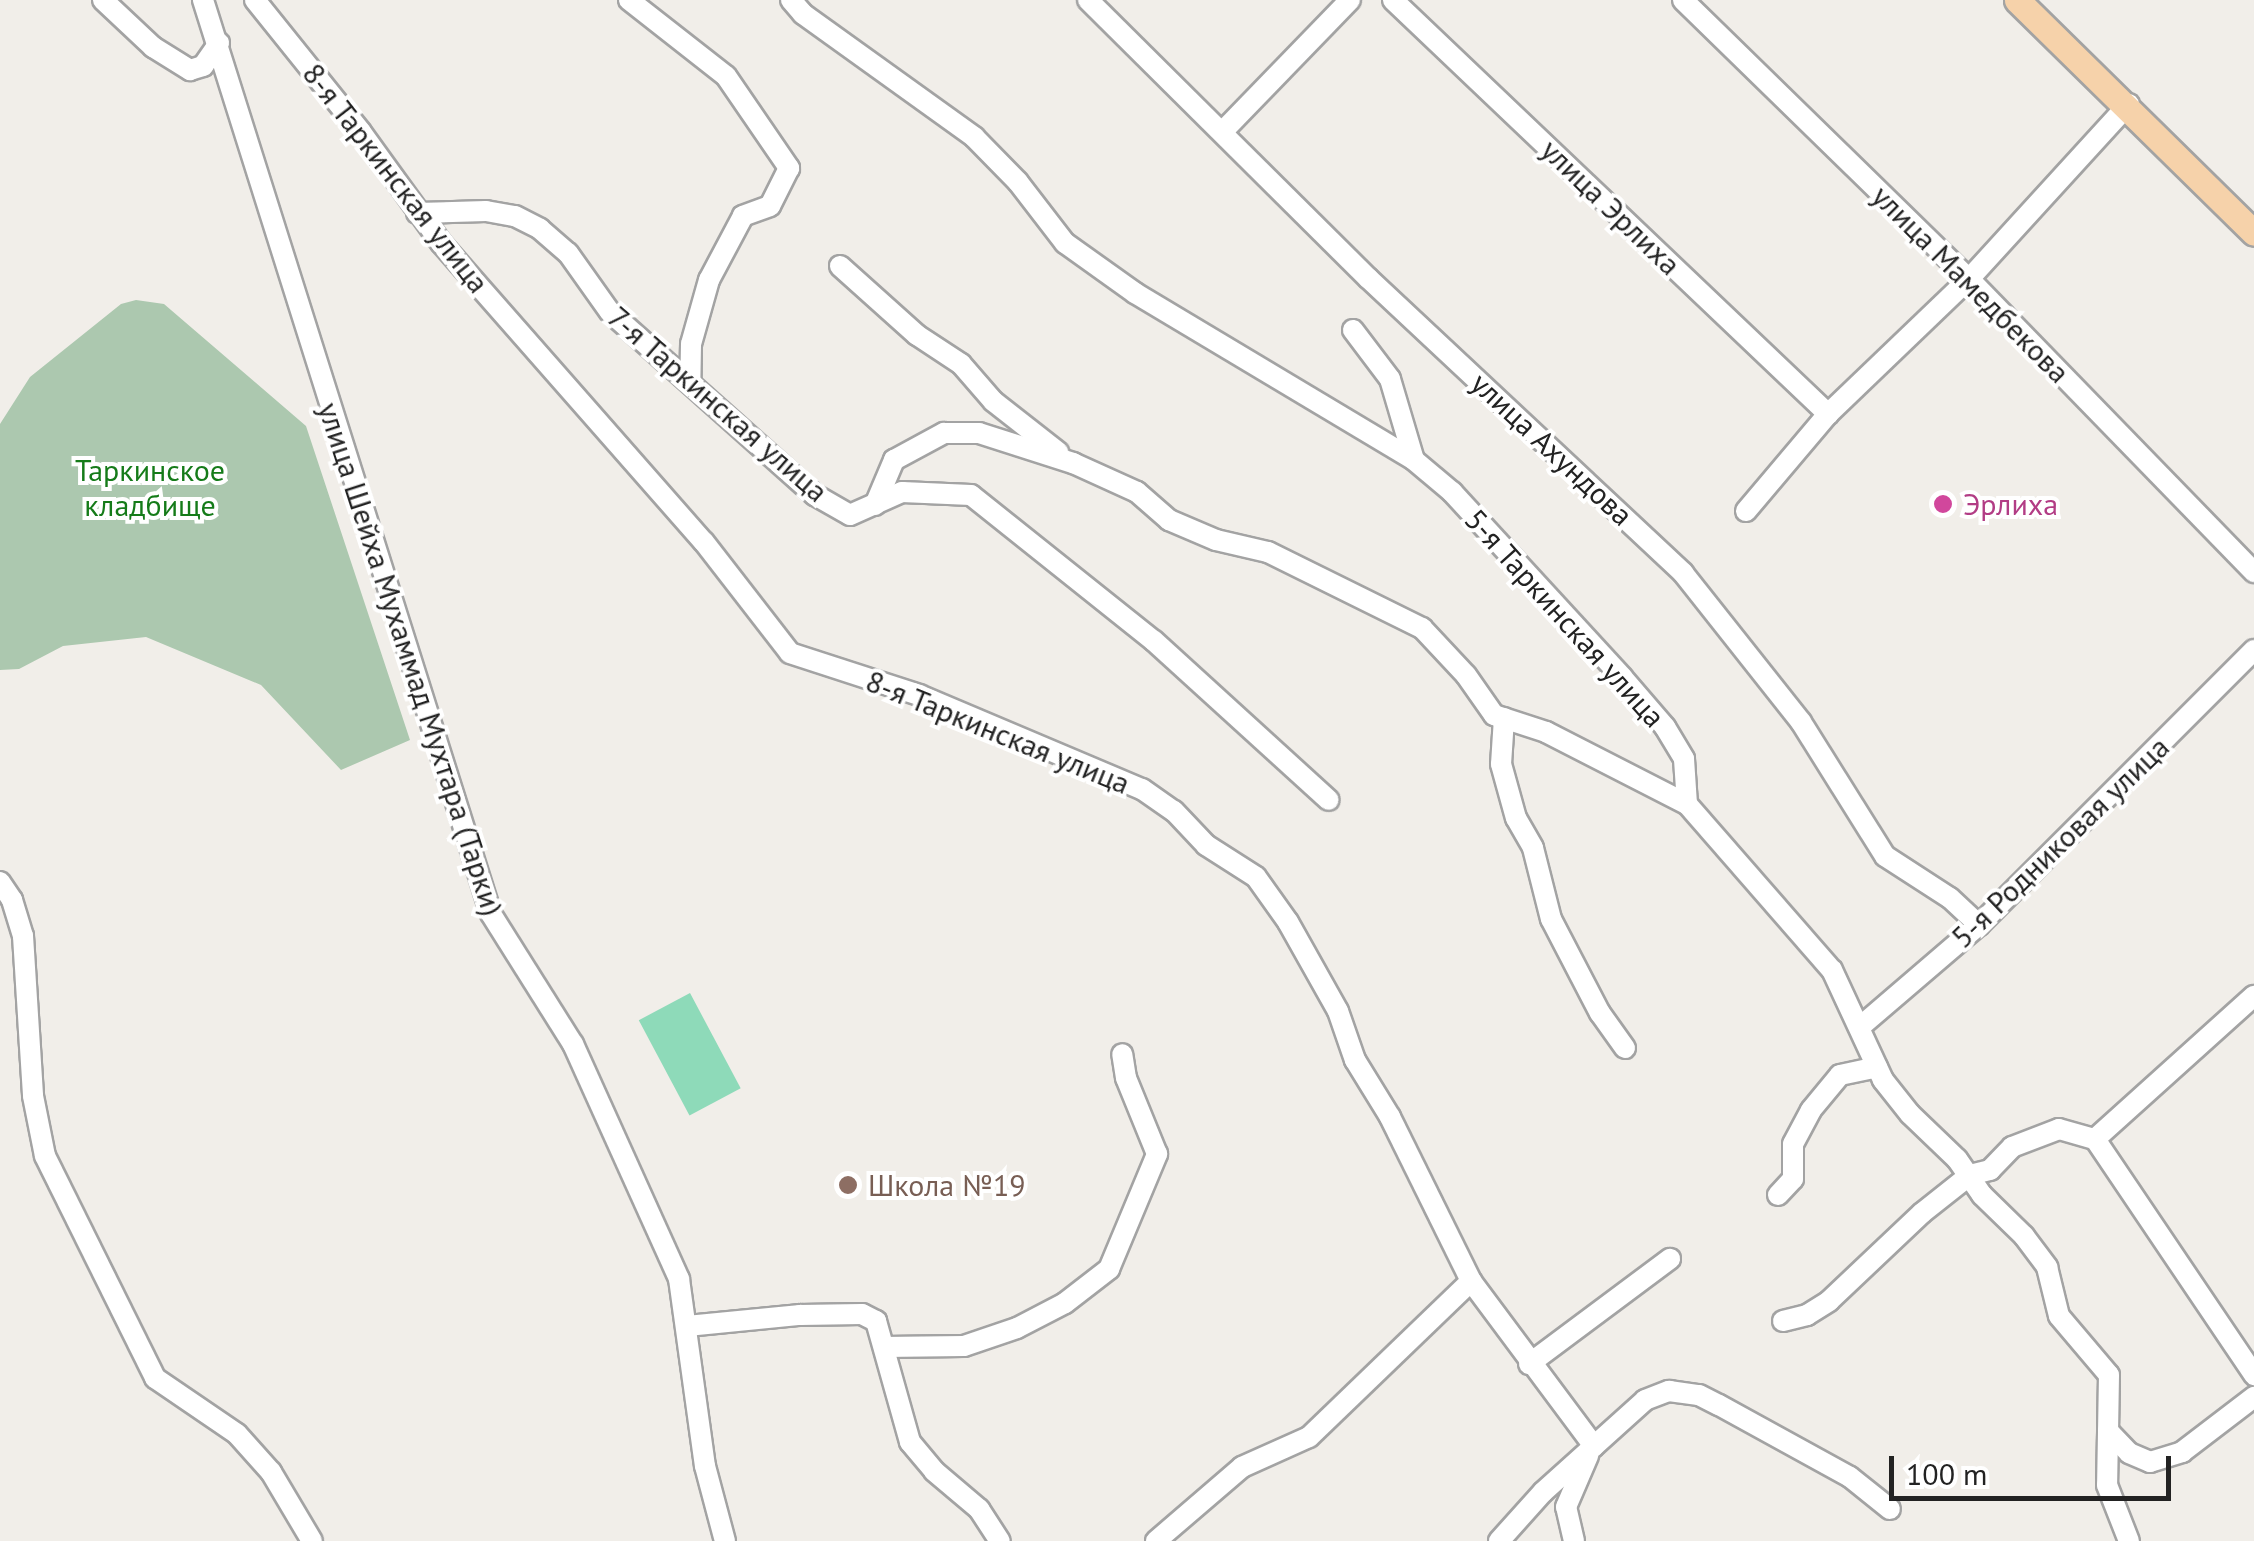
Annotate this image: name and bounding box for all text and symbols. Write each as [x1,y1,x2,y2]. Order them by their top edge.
street label: 8-я Таркинская улица [295,56,497,300]
street label: улица Эрлиха [1534,132,1688,282]
street label: улица Мамедбекова [1865,178,2077,390]
street label: 7-я Таркинская улица [600,298,836,510]
street label: улица Ахундова [1463,365,1641,533]
street label: улица Шейха Мухаммад Мухтара (Тарки) [311,398,511,920]
park label: Таркинское кладбище [75,452,225,522]
place label: Эрлиха [1963,486,2058,522]
marker: Эрлиха [1932,493,1954,515]
street label: 5-я Таркинская улица [1457,501,1673,735]
street label: 8-я Таркинская улица [860,662,1136,802]
street label: 5-я Родниковая улица [1944,729,2176,955]
place label: Школа №19 [868,1167,1026,1203]
marker: Школа №19 [837,1174,859,1196]
scale bar [1894,1436,2176,1498]
text: 100 m [1906,1454,1987,1493]

